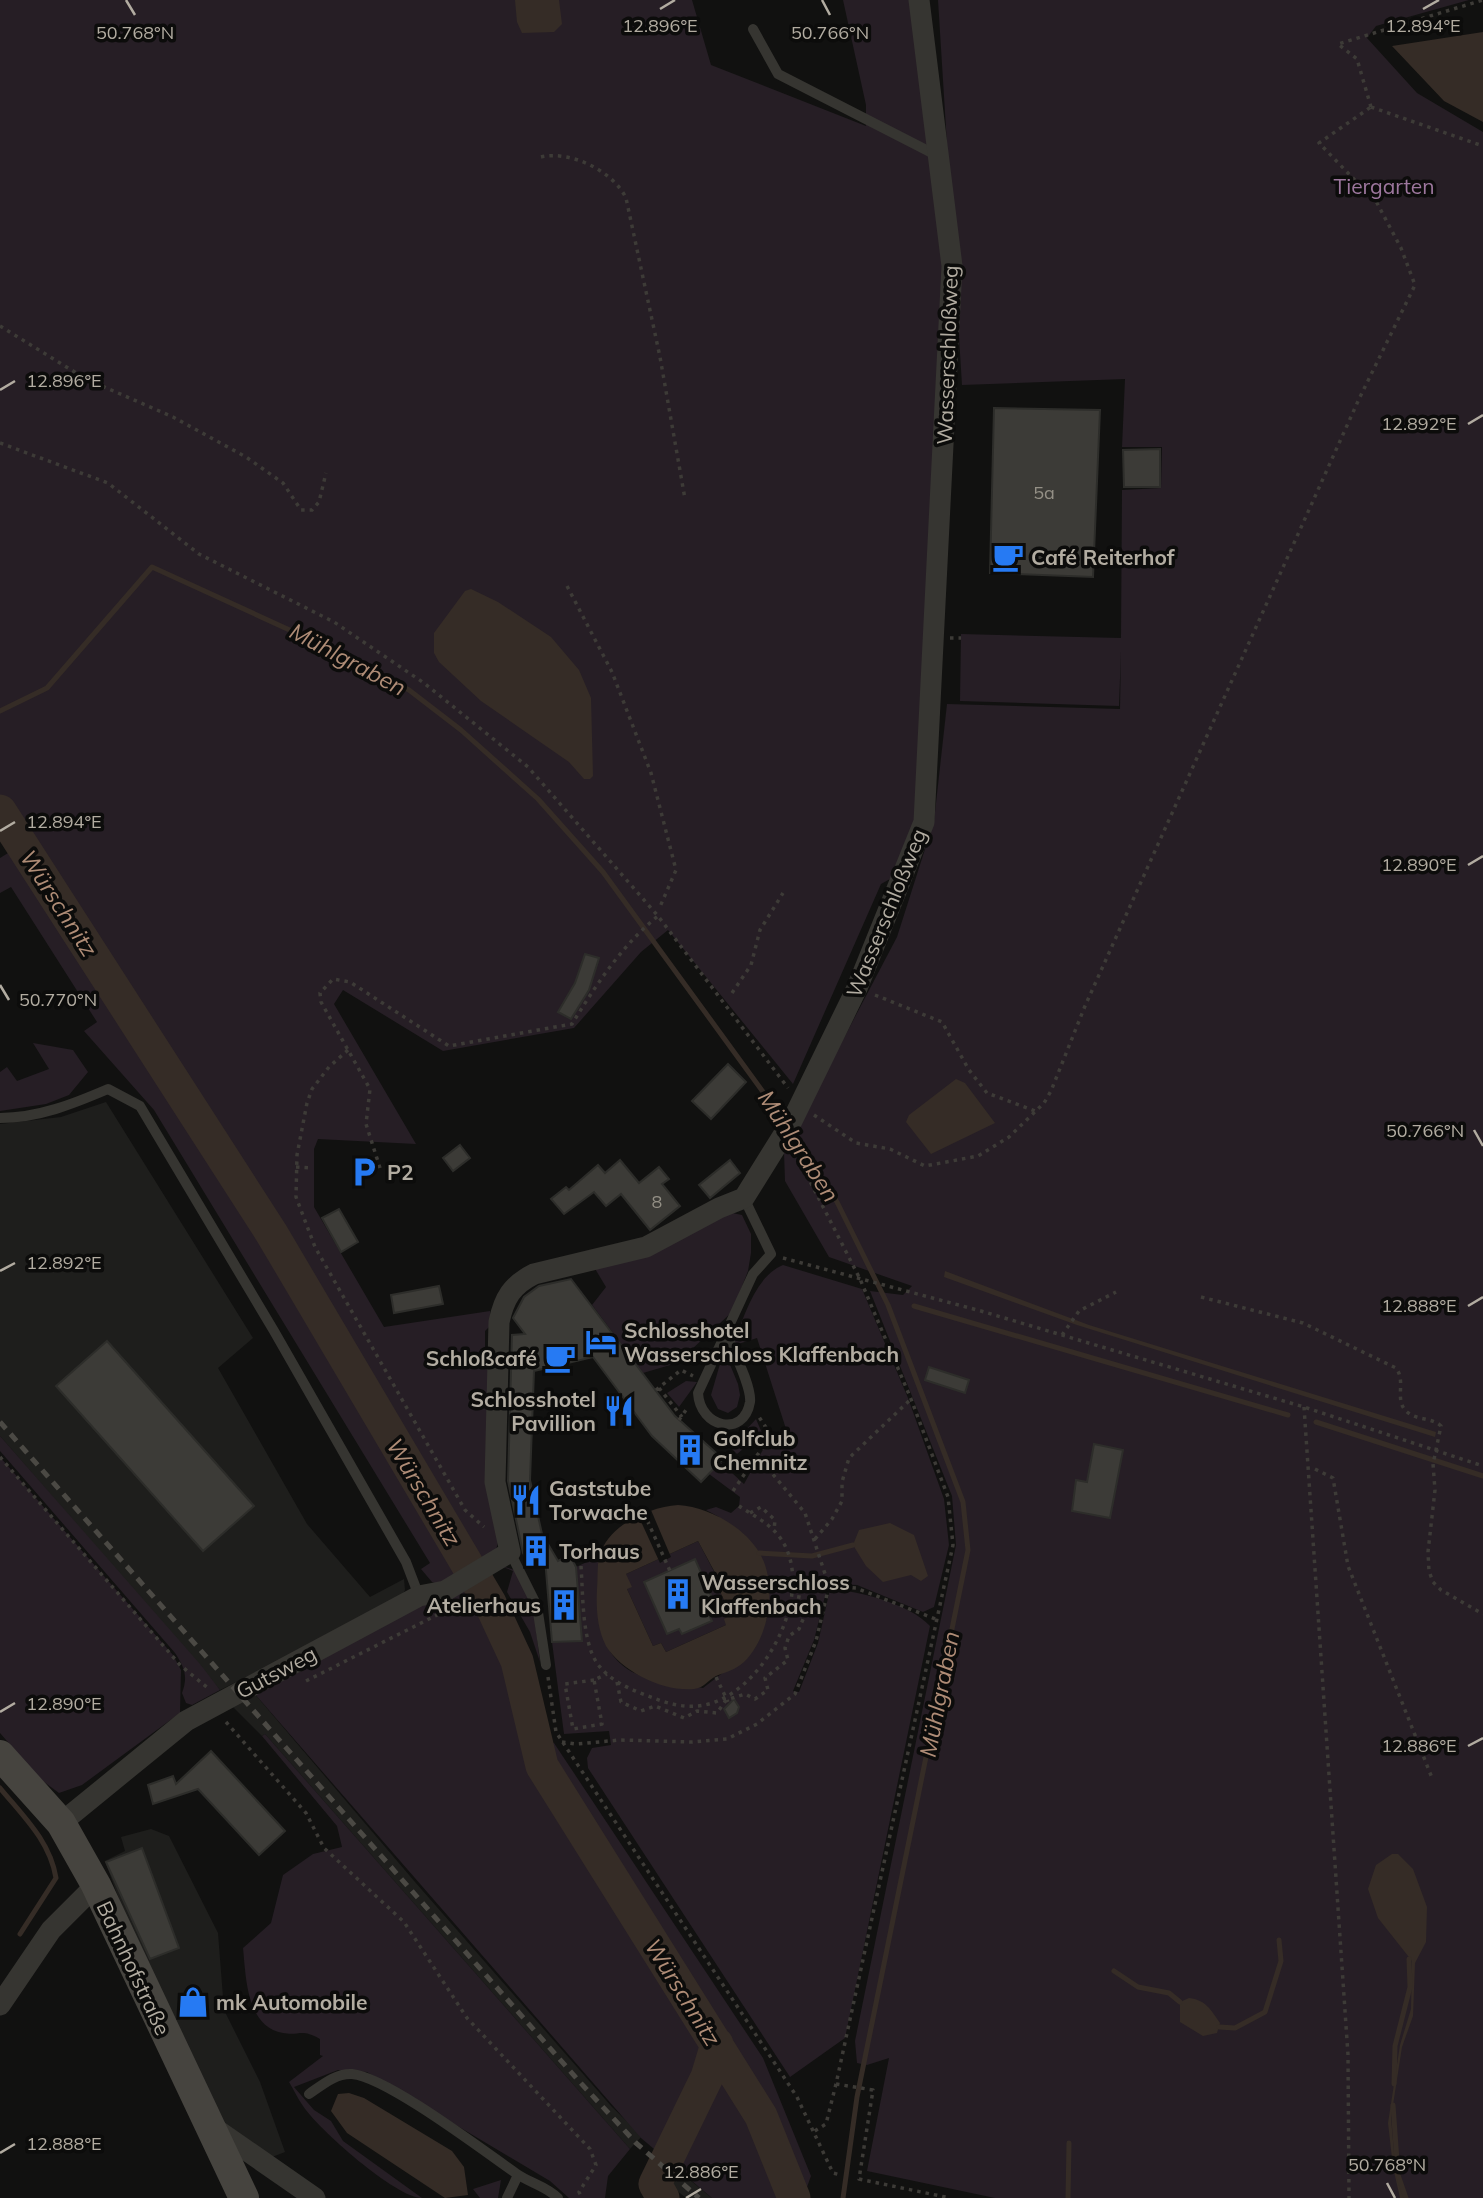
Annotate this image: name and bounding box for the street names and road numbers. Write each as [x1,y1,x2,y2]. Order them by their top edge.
street label: Wasserschloßweg [931,265,963,445]
street label: Wasserschloßweg [840,825,932,1001]
street label: Gutsweg [231,1640,321,1704]
street label: Bahnhofstraße [92,1897,176,2039]

